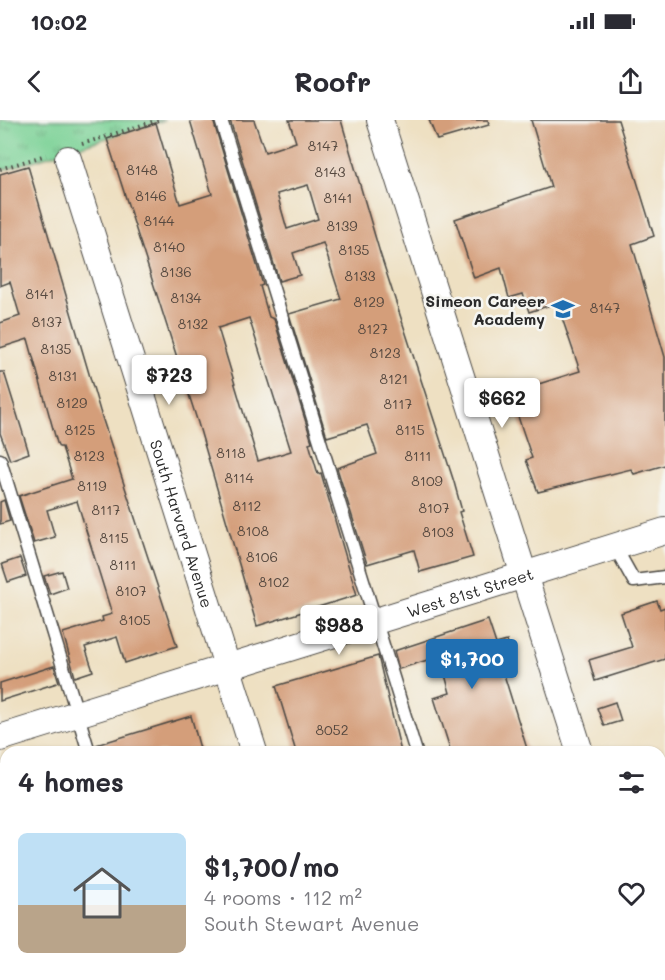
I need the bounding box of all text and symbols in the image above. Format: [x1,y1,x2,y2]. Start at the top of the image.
text: 10:02 [30,7,87,36]
text: Roofr [294,64,371,99]
icon: back [18,65,51,98]
icon: share [614,65,647,98]
house number: 8147 [308,136,339,155]
house number: 8148 [126,160,158,179]
house number: 8143 [314,162,346,181]
house number: 8146 [135,186,167,205]
house number: 8141 [323,188,353,207]
house number: 8144 [143,211,175,230]
house number: 8139 [326,216,358,235]
house number: 8140 [153,237,185,256]
house number: 8135 [338,240,370,259]
house number: 8136 [160,262,192,281]
house number: 8133 [344,266,376,285]
house number: 8141 [25,284,55,303]
house number: 8134 [170,288,202,307]
place label: Simeon Career Academy [425,290,545,329]
house number: 8129 [354,292,384,311]
school or university icon: Simeon Career Academy [550,296,576,322]
house number: 8147 [590,298,621,317]
house number: 8137 [32,312,63,331]
house number: 8132 [178,314,208,333]
house number: 8127 [358,319,388,338]
house number: 8135 [40,339,72,358]
house number: 8123 [370,343,400,362]
pin: $723 [133,355,205,406]
text: $723 [146,361,192,387]
house number: 8131 [48,366,78,385]
house number: 8121 [380,369,408,388]
pin: $662 [466,378,538,429]
text: $662 [478,384,526,410]
house number: 8129 [57,393,87,412]
house number: 8117 [384,394,413,413]
house number: 8125 [65,420,95,439]
house number: 8115 [395,420,425,439]
street label: South Harvard Avenue [146,437,219,610]
house number: 8118 [216,443,246,462]
house number: 8123 [74,446,104,465]
house number: 8111 [404,446,432,465]
house number: 8114 [224,468,254,487]
house number: 8109 [411,471,443,490]
house number: 8119 [77,476,107,495]
house number: 8112 [233,496,261,515]
house number: 8107 [418,498,450,517]
house number: 8117 [92,500,121,519]
house number: 8108 [237,521,269,540]
house number: 8103 [422,522,454,541]
house number: 8115 [99,528,129,547]
house number: 8106 [246,547,278,566]
house number: 8111 [109,555,137,574]
street label: West 81st Street [404,562,536,621]
house number: 8102 [258,572,290,591]
house number: 8107 [115,581,147,600]
pin: $988 [303,605,375,656]
house number: 8105 [119,610,151,629]
text: $988 [314,611,364,637]
pin: $1,700 [423,639,521,690]
text: $1,700 [440,645,504,671]
house number: 8052 [315,720,349,739]
text: 4 homes [18,765,124,799]
icon: filters [615,766,648,799]
text: $1,700/mo [204,850,339,884]
icon: home [66,857,138,929]
icon: heart [615,877,648,910]
text: 4 rooms · 112 m² [204,884,362,910]
text: South Stewart Avenue [204,910,419,936]

